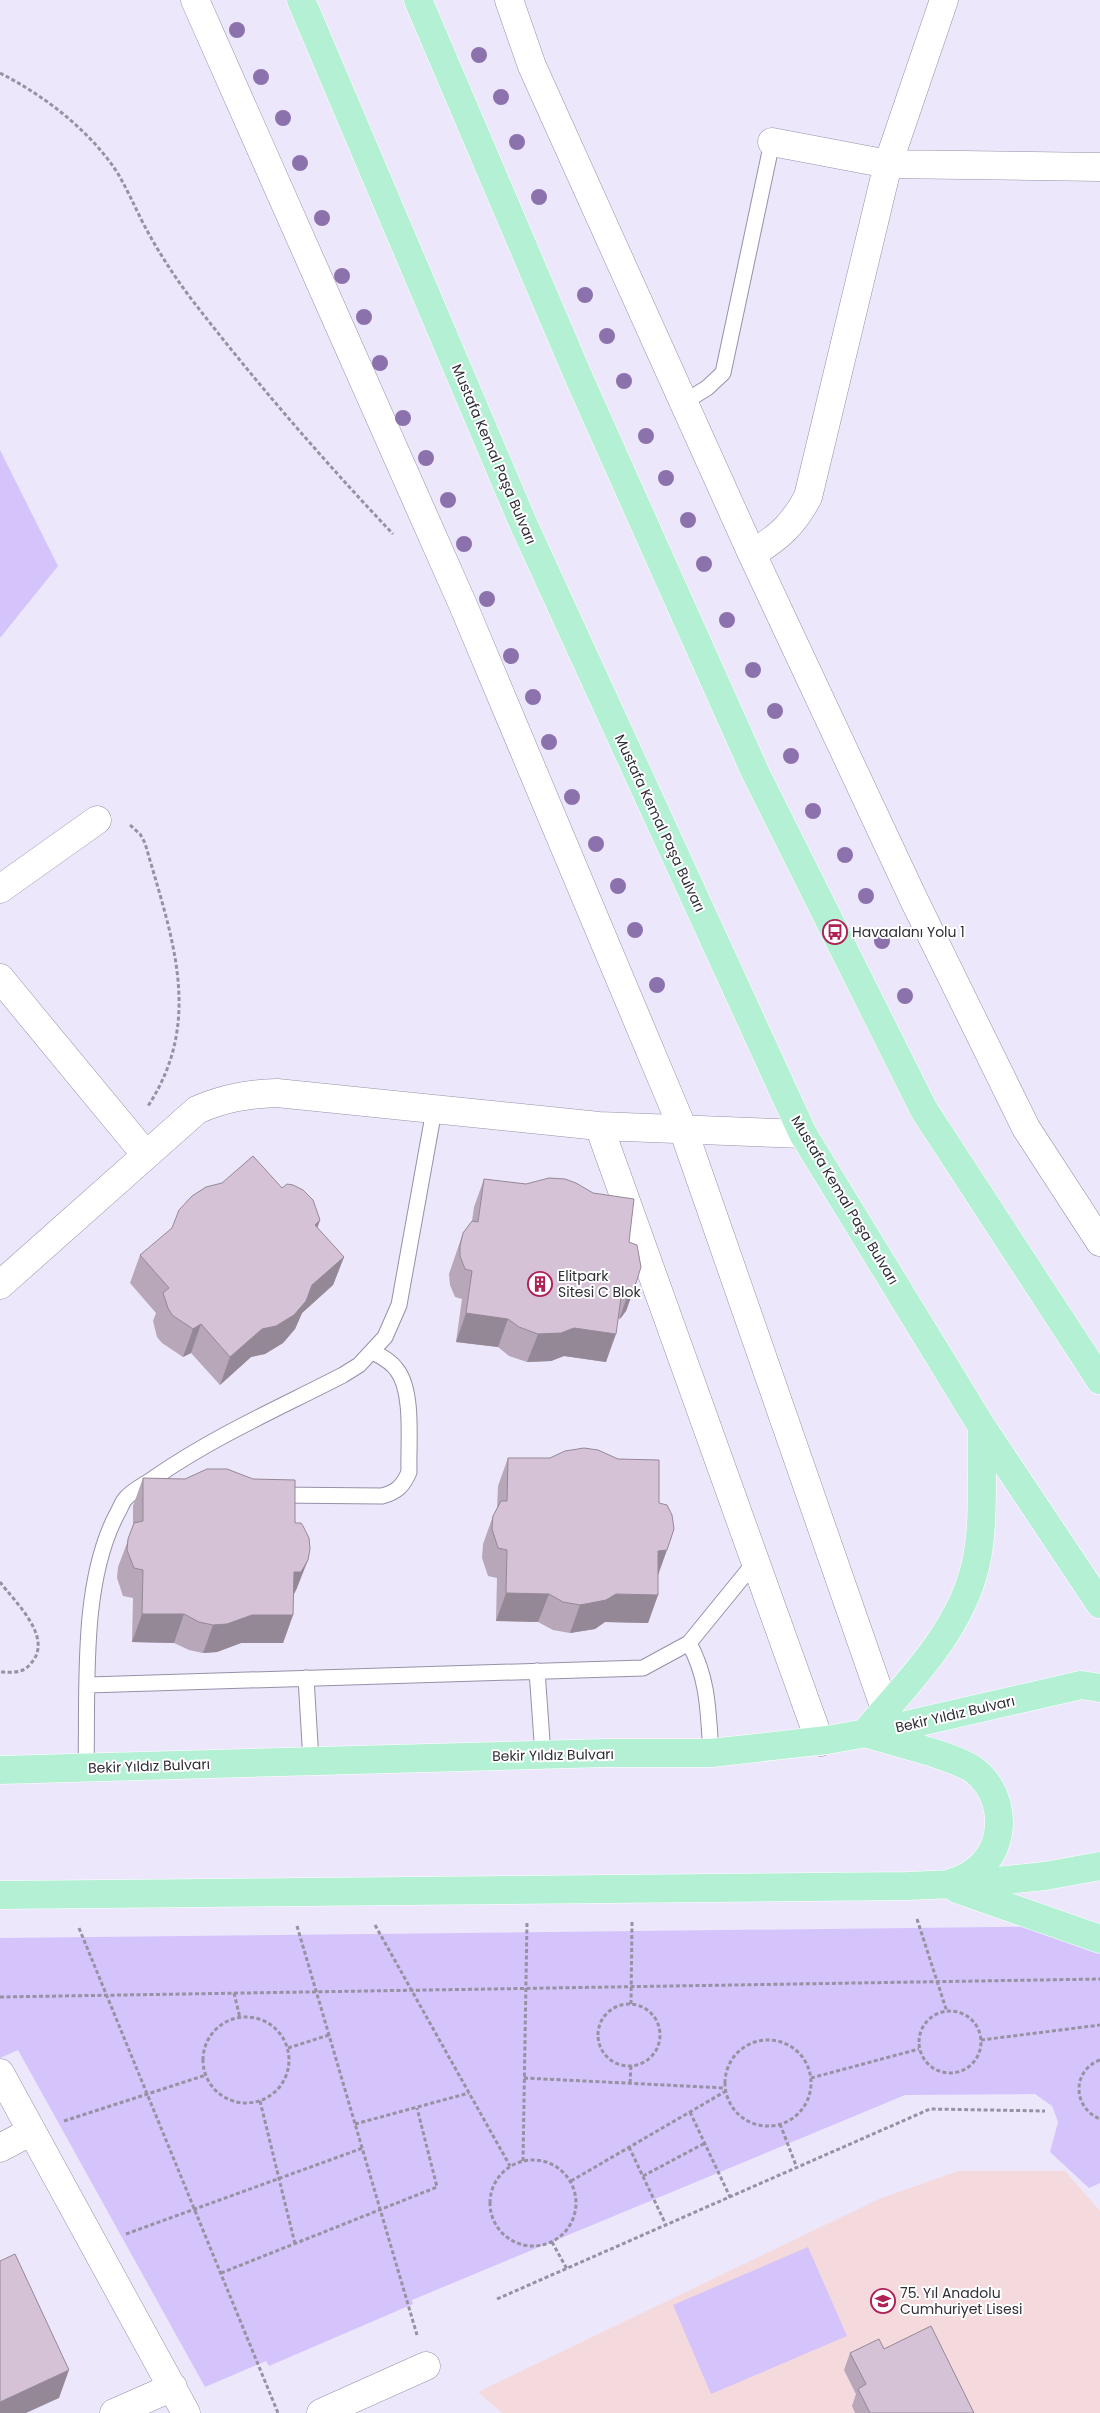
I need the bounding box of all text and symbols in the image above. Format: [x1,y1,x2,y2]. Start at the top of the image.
street label: Mustafa Kemal Paşa Bulvarı [447,361,541,547]
street label: Mustafa Kemal Paşa Bulvarı [610,731,710,915]
bus stop icon: Havaalanı Yolu 1 [822,919,848,945]
place label: Havaalanı Yolu 1 [852,922,965,942]
street label: Mustafa Kemal Paşa Bulvarı [787,1112,903,1288]
place label: Elitpark Sitesi C Blok [558,1266,641,1302]
building icon: Elitpark Sitesi C Blok [527,1271,553,1297]
street label: Bekir Yıldız Bulvarı [893,1691,1017,1737]
street label: Bekir Yıldız Bulvarı [492,1744,614,1766]
street label: Bekir Yıldız Bulvarı [88,1754,210,1778]
place label: 75. Yıl Anadolu Cumhuriyet Lisesi [900,2283,1022,2319]
school or university icon: 75. Yıl Anadolu Cumhuriyet Lisesi [870,2288,896,2314]

